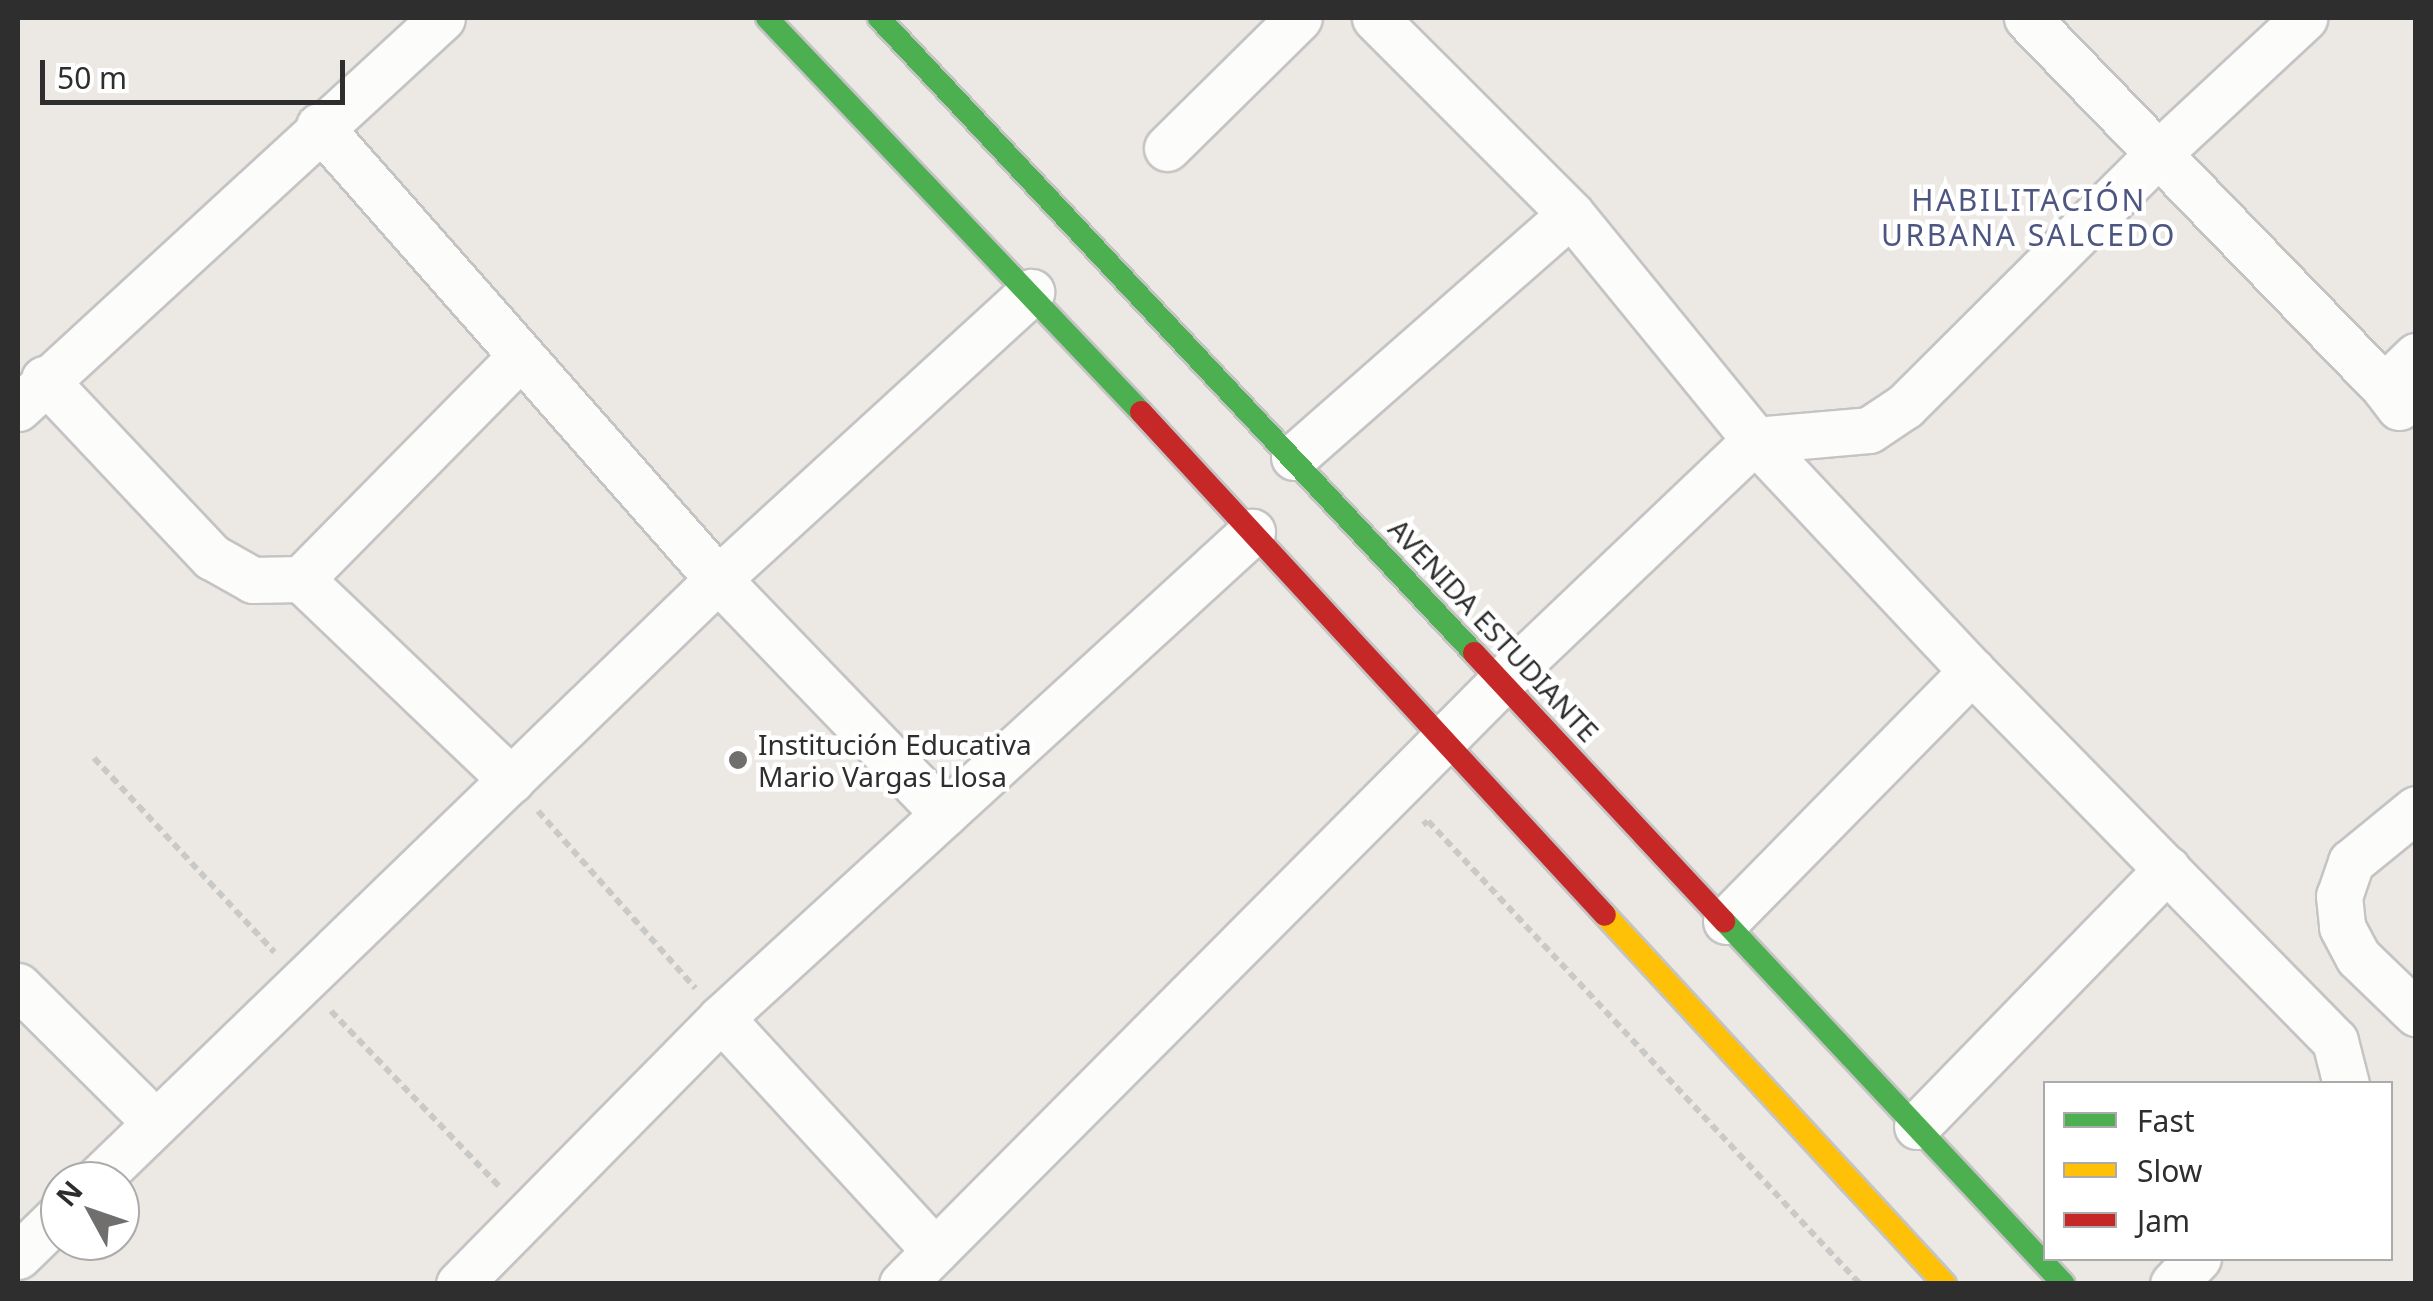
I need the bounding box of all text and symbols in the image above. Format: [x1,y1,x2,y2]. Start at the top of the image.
scale bar [45,40,350,102]
text: 50 m [57,57,127,98]
district label: HABILITACIÓN URBANA SALCEDO [1881,182,2177,252]
street label: AVENIDA ESTUDIANTE [1382,512,1606,748]
place label: Institución Educativa Mario Vargas Llosa [758,727,1032,793]
marker: Institución Educativa Mario Vargas Llosa [727,749,749,771]
legend [2043,1081,2393,1261]
text: Fast [2137,1100,2195,1141]
text: Slow [2137,1150,2202,1191]
north arrow [40,1161,140,1261]
text: N [47,1172,90,1214]
text: Jam [2137,1200,2190,1241]

